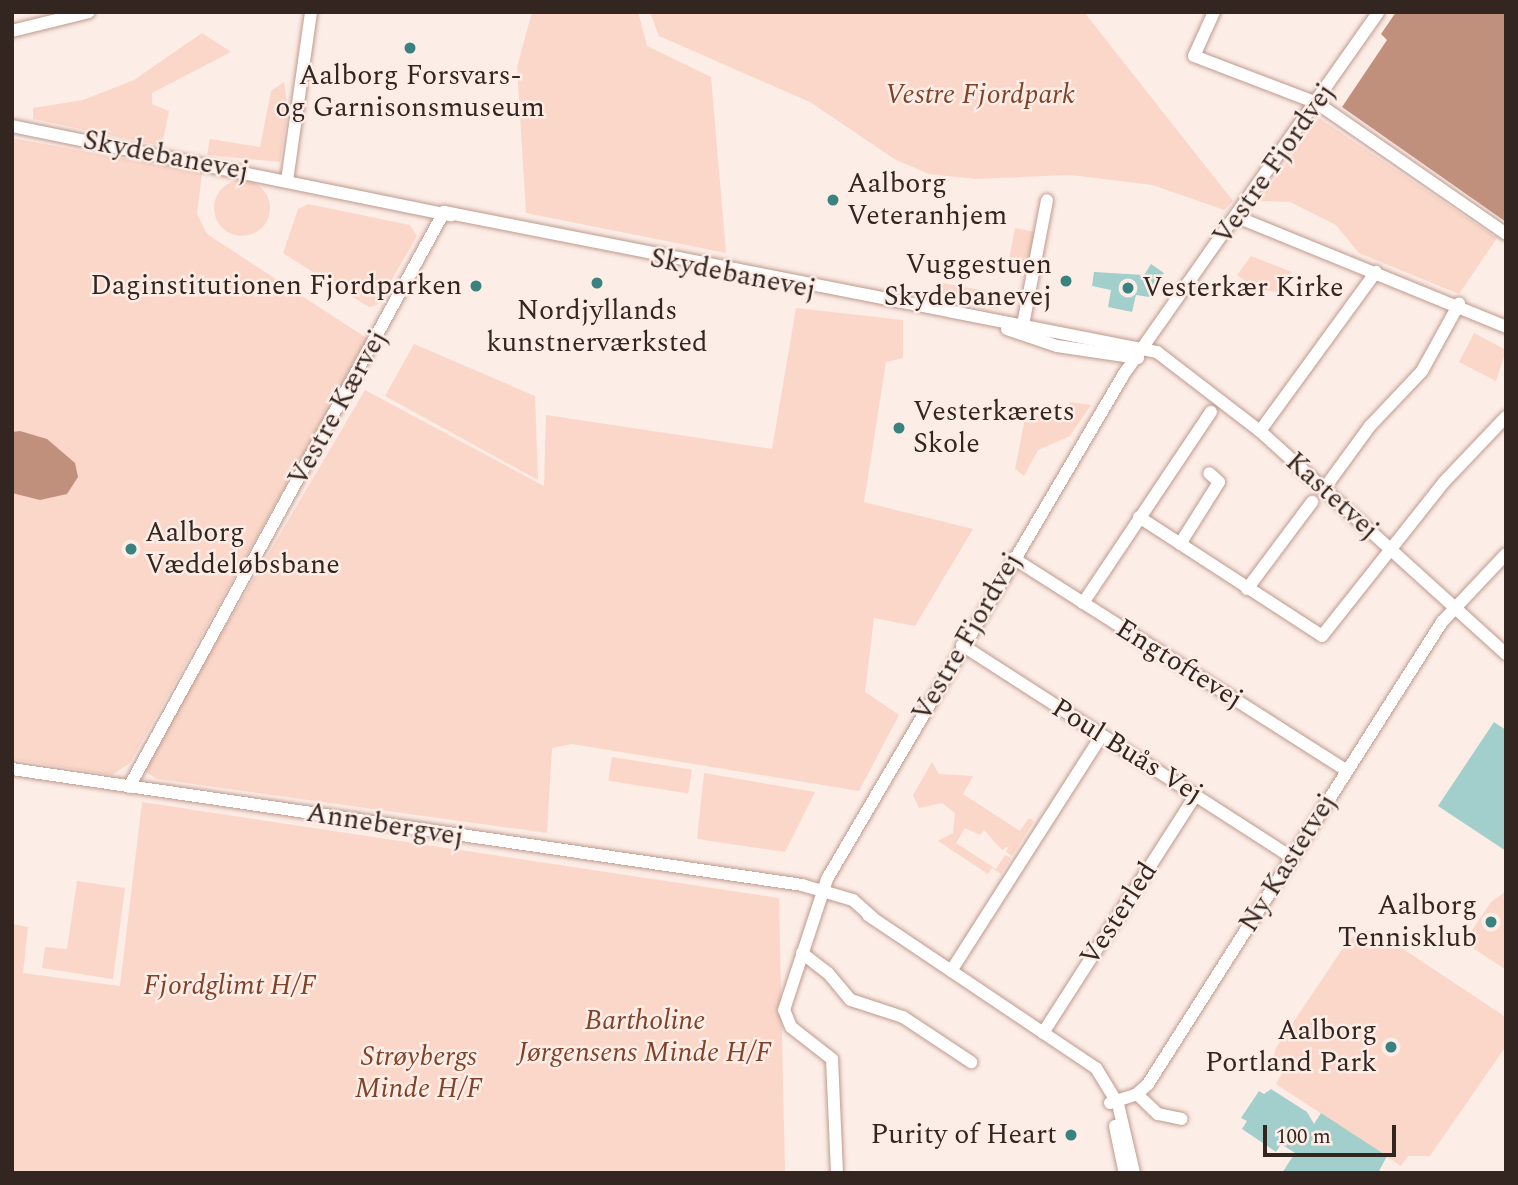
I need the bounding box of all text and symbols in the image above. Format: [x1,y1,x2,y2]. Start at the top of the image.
marker: Aalborg Forsvars- og Garnisonsmuseum [402,40,418,56]
place label: Aalborg Forsvars- og Garnisonsmuseum [275,59,545,125]
street label: Vestre Fjordvej [1206,77,1342,251]
park label: Vestre Fjordpark [885,78,1075,112]
street label: Skydebanevej [80,123,252,189]
place label: Aalborg Veteranhjem [847,167,1007,233]
marker: Aalborg Veteranhjem [825,192,841,208]
street label: Skydebanevej [647,241,819,307]
place label: Vuggestuen Skydebanevej [884,248,1052,314]
place label: Daginstitutionen Fjordparken [90,269,462,303]
place label: Vesterkær Kirke [1142,271,1344,305]
marker: Vuggestuen Skydebanevej [1058,273,1074,289]
marker: Nordjyllands kunstnerværksted [589,275,605,291]
marker: Daginstitutionen Fjordparken [468,278,484,294]
marker: Vesterkær Kirke [1120,280,1136,296]
place label: Nordjyllands kunstnerværksted [486,294,708,360]
street label: Vestre Kærvej [281,324,395,492]
place label: Vesterkærets Skole [913,395,1075,461]
marker: Vesterkærets Skole [891,420,907,436]
street label: Kastetvej [1278,445,1386,547]
place label: Aalborg Væddeløbsbane [145,516,340,582]
marker: Aalborg Væddeløbsbane [123,541,139,557]
street label: Vestre Fjordvej [905,546,1029,728]
street label: Engtoftevej [1109,612,1249,716]
street label: Poul Buås Vej [1045,691,1209,811]
street label: Ny Kastetvej [1232,788,1344,938]
street label: Annebergvej [304,796,466,854]
street label: Vesterled [1073,856,1165,972]
place label: Aalborg Tennisklub [1338,889,1477,955]
marker: Aalborg Tennisklub [1483,914,1499,930]
park label: Fjordglimt H/F [143,969,317,1003]
park label: Bartholine Jørgensens Minde H/F [518,1004,772,1070]
place label: Aalborg Portland Park [1205,1014,1377,1080]
marker: Aalborg Portland Park [1383,1039,1399,1055]
park label: Strøybergs Minde H/F [355,1040,483,1106]
scale bar [1266,1112,1399,1156]
place label: Purity of Heart [870,1118,1057,1152]
text: 100 m [1276,1121,1331,1153]
marker: Purity of Heart [1063,1127,1079,1143]

